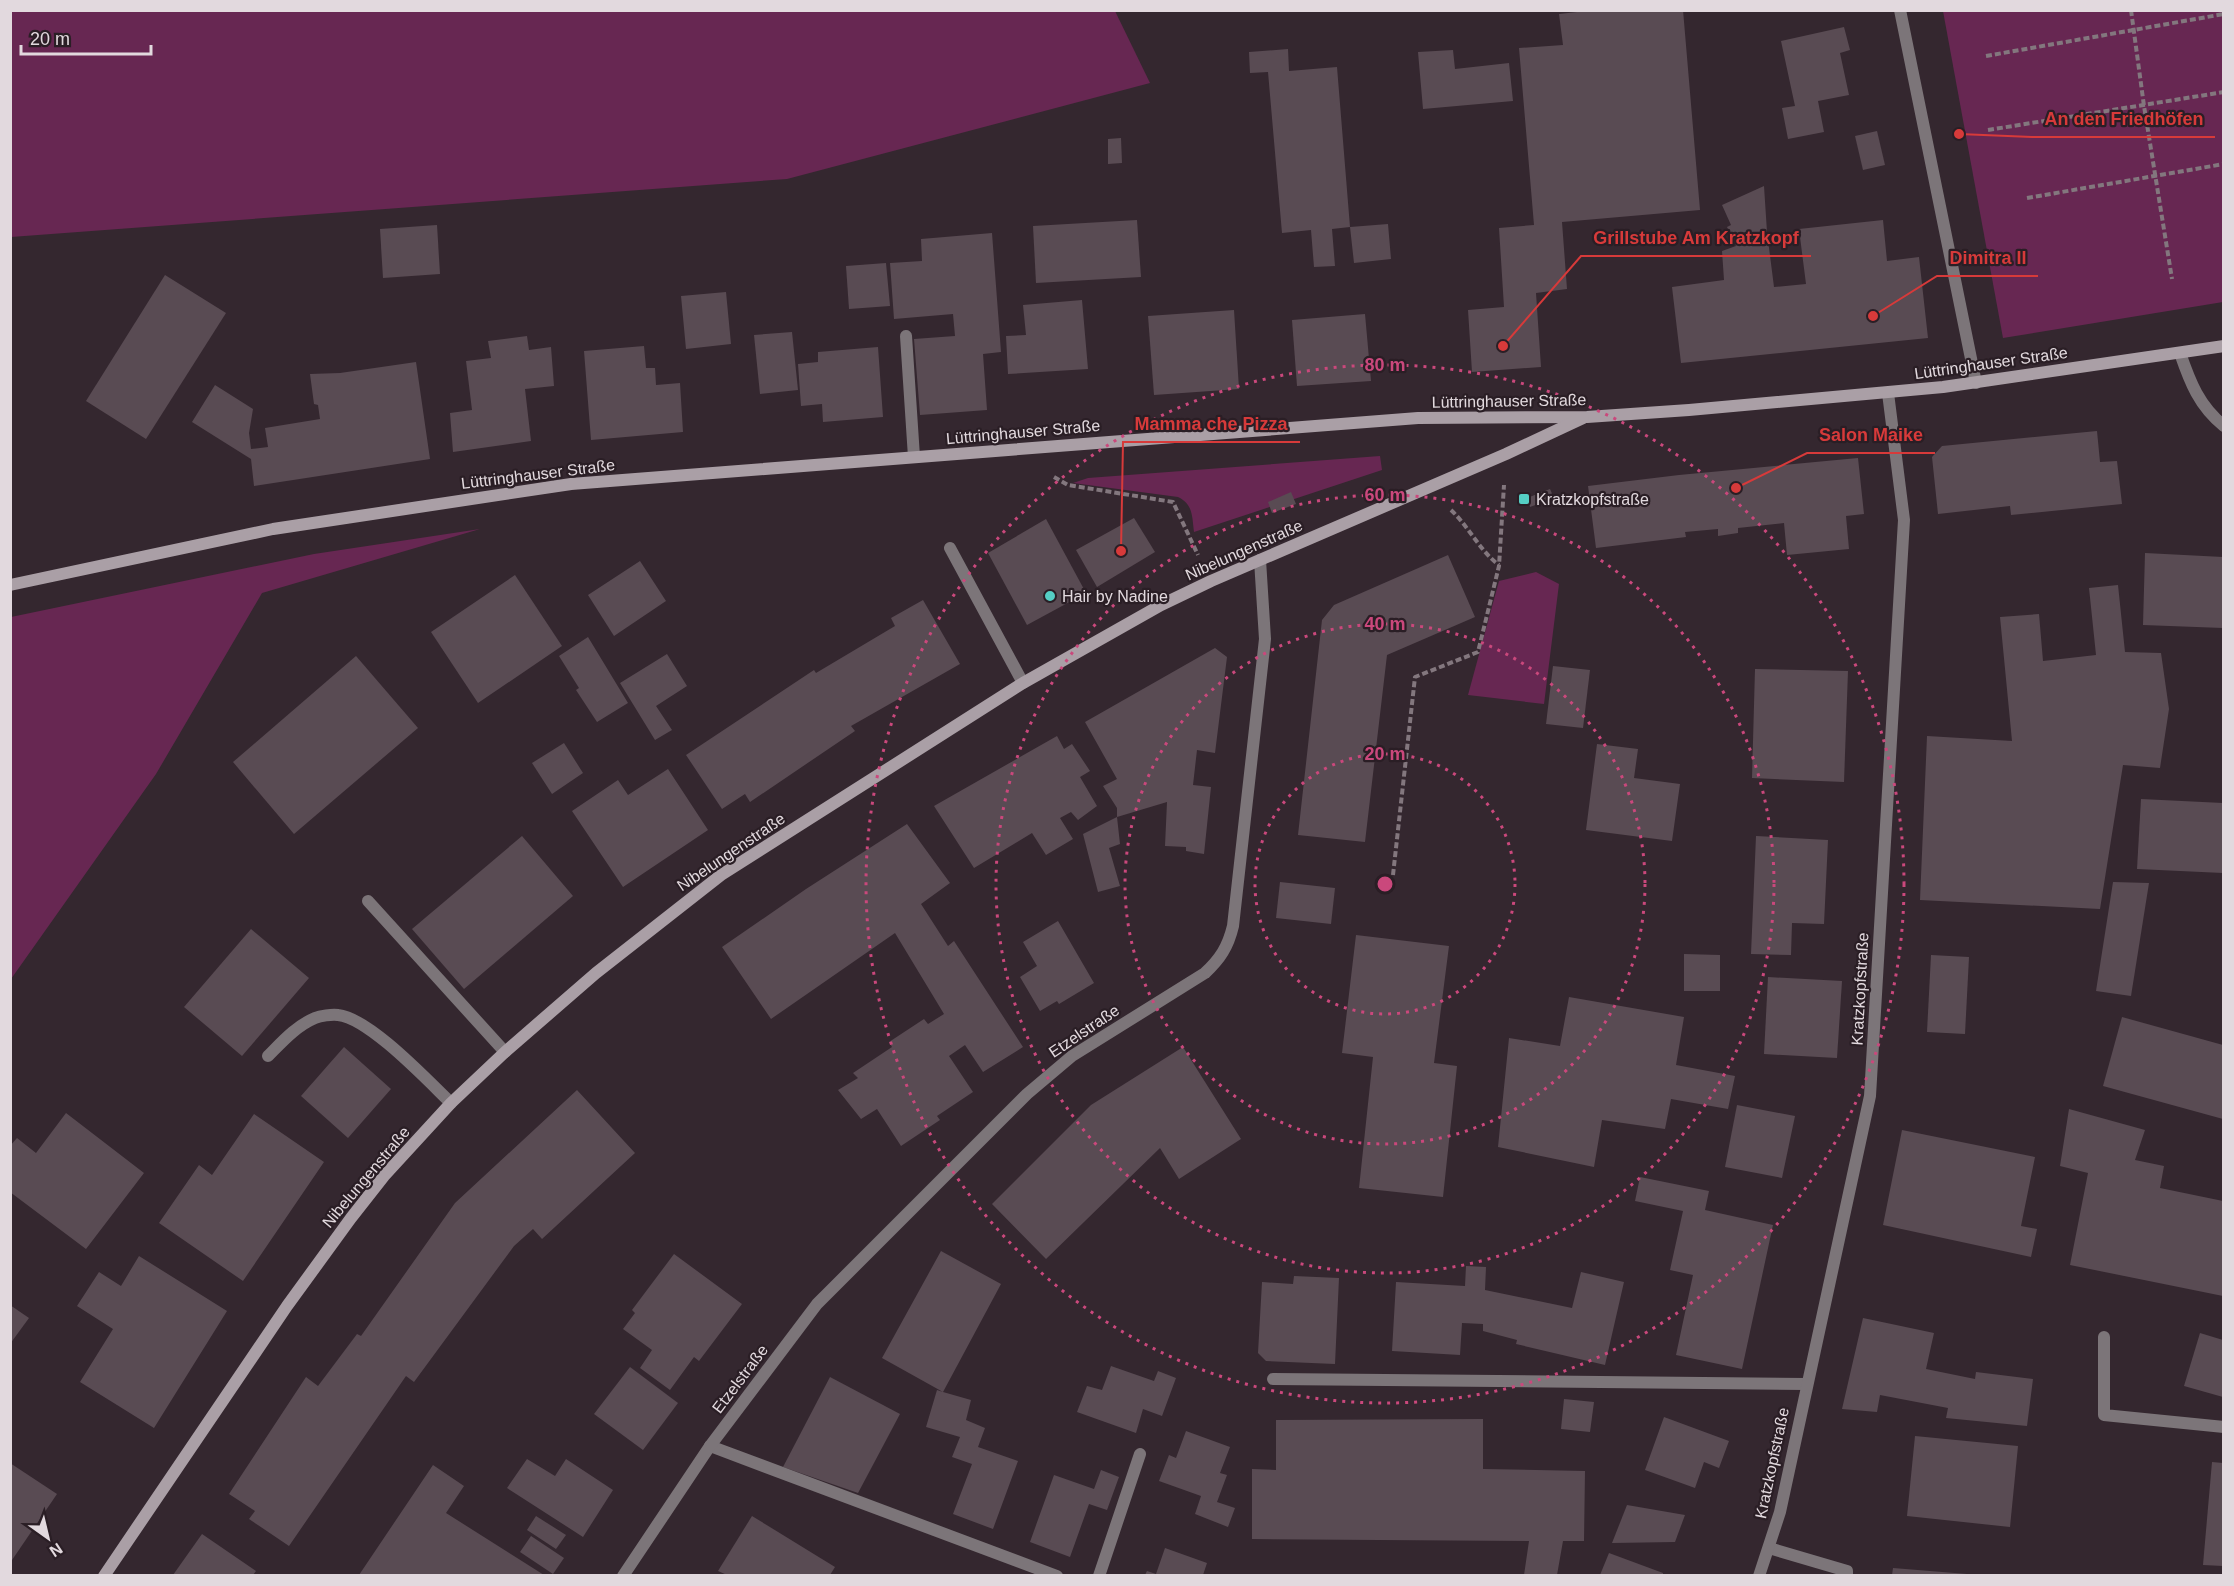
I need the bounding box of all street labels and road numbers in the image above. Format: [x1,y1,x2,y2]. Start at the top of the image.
street label: Lüttringhauser Straße [1913,344,2069,382]
street label: Lüttringhauser Straße [1431,391,1587,411]
street label: Lüttringhauser Straße [945,417,1101,447]
street label: Lüttringhauser Straße [460,456,616,492]
street label: Nibelungenstraße [1183,517,1305,583]
street label: Nibelungenstraße [674,810,788,894]
street label: Kratzkopfstraße [1849,932,1871,1046]
street label: Etzelstraße [1046,1001,1122,1061]
street label: Nibelungenstraße [319,1123,413,1231]
street label: Etzelstraße [709,1341,771,1416]
street label: Kratzkopfstraße [1752,1406,1792,1520]

